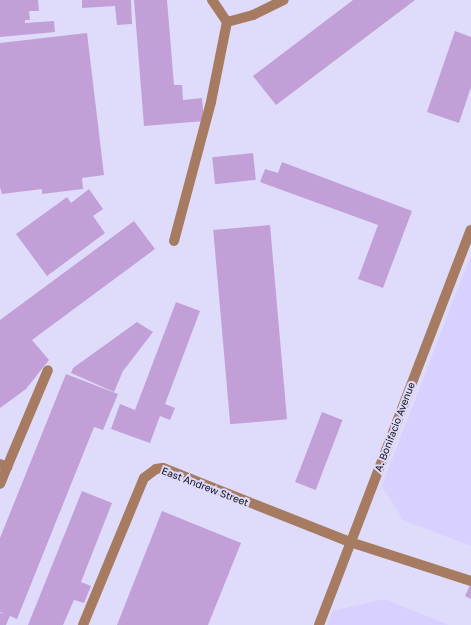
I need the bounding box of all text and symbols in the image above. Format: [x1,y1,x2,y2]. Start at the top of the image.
street label: A. Bonifacio Avenue [372,381,418,473]
street label: East Andrew Street [160,465,250,509]

